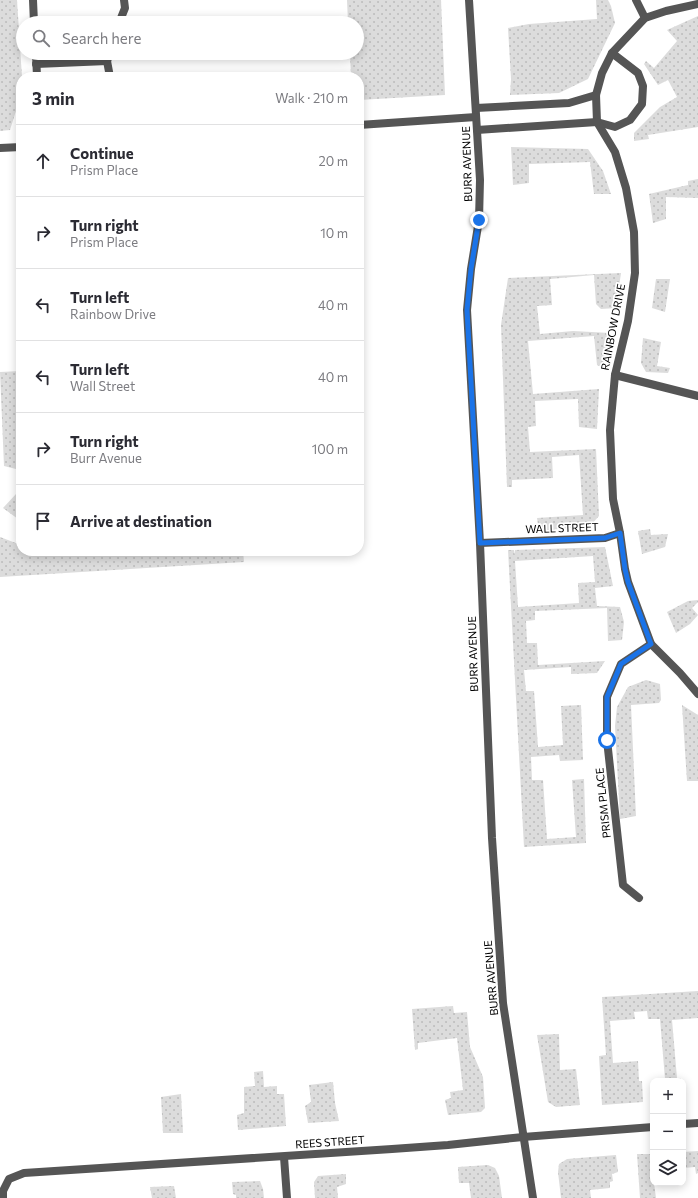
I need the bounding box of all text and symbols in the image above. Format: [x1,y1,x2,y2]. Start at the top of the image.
search box [16,16,364,60]
icon: search [30,27,52,49]
text: Search here [62,29,141,47]
text: 3 min [32,88,75,109]
text: Walk · 210 m [275,90,348,106]
street label: BURR AVENUE [459,126,474,202]
text: Continue [70,144,134,162]
icon: ahead [32,150,54,172]
text: 20 m [319,153,348,169]
text: Prism Place [70,162,138,178]
route end [470,211,488,229]
text: Turn right [70,216,139,234]
icon: right [32,222,54,244]
text: 10 m [320,225,348,241]
text: Prism Place [70,234,138,250]
street label: RAINBOW DRIVE [598,282,627,371]
text: Turn left [70,288,129,306]
icon: left [32,294,54,316]
text: 40 m [318,297,348,313]
text: Rainbow Drive [70,306,156,322]
text: Turn left [70,360,129,378]
icon: left [32,366,54,388]
text: 40 m [318,369,348,385]
text: Wall Street [70,378,135,394]
text: Turn right [70,432,139,450]
icon: right [32,438,54,460]
text: 100 m [312,441,348,457]
text: Burr Avenue [70,450,142,466]
icon: arrive [32,510,54,532]
text: Arrive at destination [70,512,212,530]
street label: WALL STREET [525,520,599,535]
street label: BURR AVENUE [465,616,480,692]
route start [598,731,616,749]
street label: PRISM PLACE [592,767,613,839]
street label: BURR AVENUE [481,940,500,1016]
map controls [650,1078,686,1186]
button: + [650,1078,686,1114]
button: − [650,1114,686,1150]
street label: REES STREET [295,1133,365,1150]
button: layers [650,1150,686,1186]

